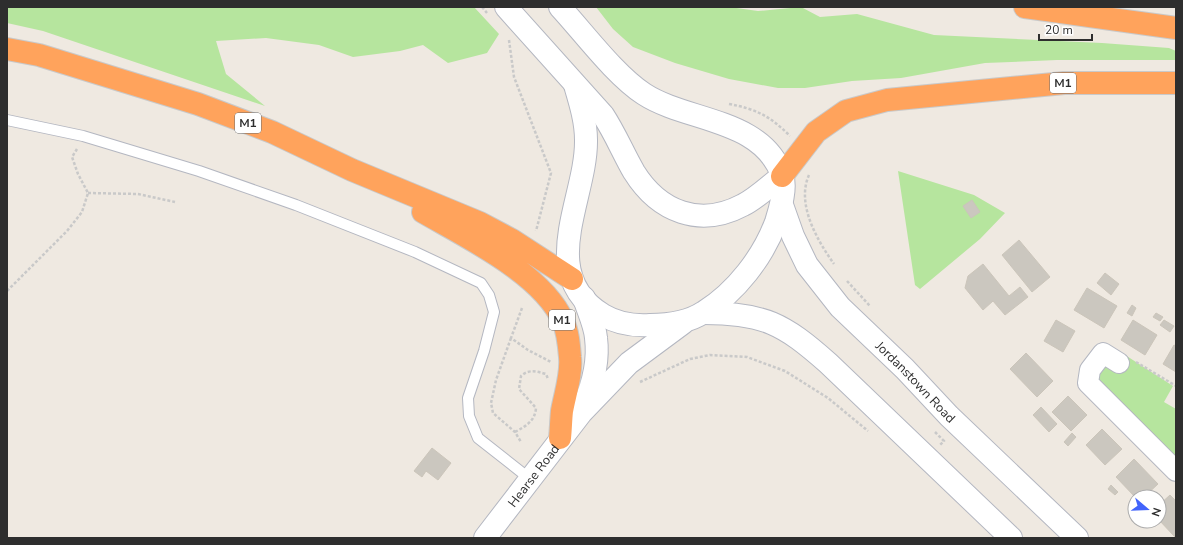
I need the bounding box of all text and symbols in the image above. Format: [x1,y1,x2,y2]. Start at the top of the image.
scale bar [1039,16,1092,42]
text: 20 m [1045,22,1073,38]
road number: M1 [1050,73,1076,93]
road number: M1 [235,113,261,133]
road number: M1 [549,310,575,330]
street label: Jordanstown Road [870,337,959,427]
street label: Hearse Road [504,441,564,511]
north arrow [1127,489,1167,529]
text: N [1148,506,1164,518]

